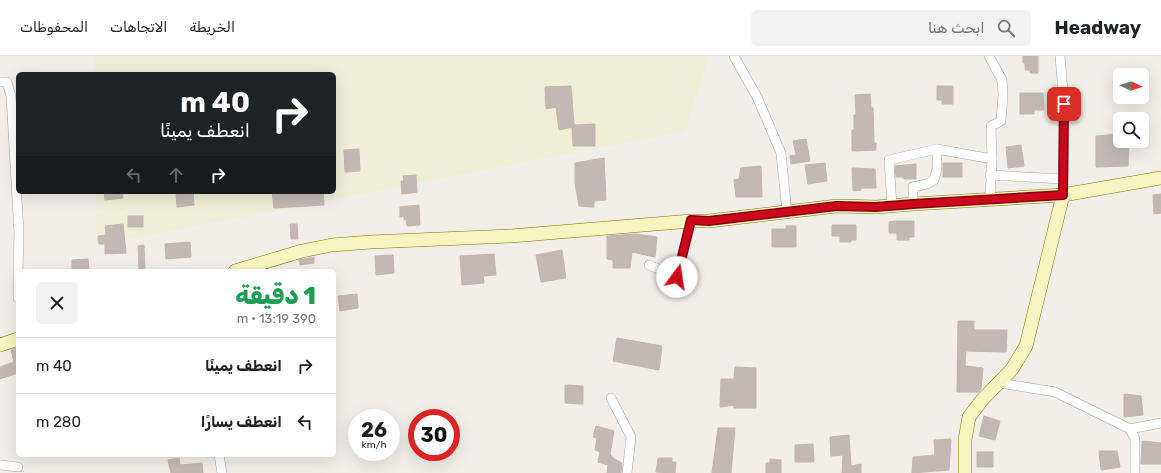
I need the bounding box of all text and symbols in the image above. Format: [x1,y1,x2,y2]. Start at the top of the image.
search box [751,10,1031,46]
text: Headway [1055,16,1141,39]
icon: search [995,17,1017,39]
text: المحفوظات [20,19,88,36]
text: الاتجاهات [110,19,167,36]
text: الخريطة [189,19,235,36]
text: ابحث هنا [928,19,985,37]
north arrow [1113,68,1149,104]
map controls [1113,68,1149,148]
text: 40 m [180,86,250,119]
pin [1047,87,1081,121]
icon: right [264,88,316,140]
icon: arrive [1053,93,1075,115]
button: search [1113,112,1149,148]
text: انعطف يمينًا [160,120,250,142]
icon: left [123,164,145,186]
icon: ahead [165,164,187,186]
icon: right [207,164,229,186]
position arrow [656,256,698,298]
button: close [36,282,78,324]
text: 1 دقيقة [235,282,316,310]
text: 390 m · 13:19 [237,311,316,326]
icon: right [294,355,316,377]
text: 40 m [36,357,72,375]
text: انعطف يمينًا [205,357,282,375]
speed limit sign: 30 [408,409,460,461]
icon: left [294,411,316,433]
text: 280 m [36,413,81,431]
text: انعطف يسارًا [201,413,282,431]
text: 26 [361,418,387,442]
text: km/h [362,439,386,451]

